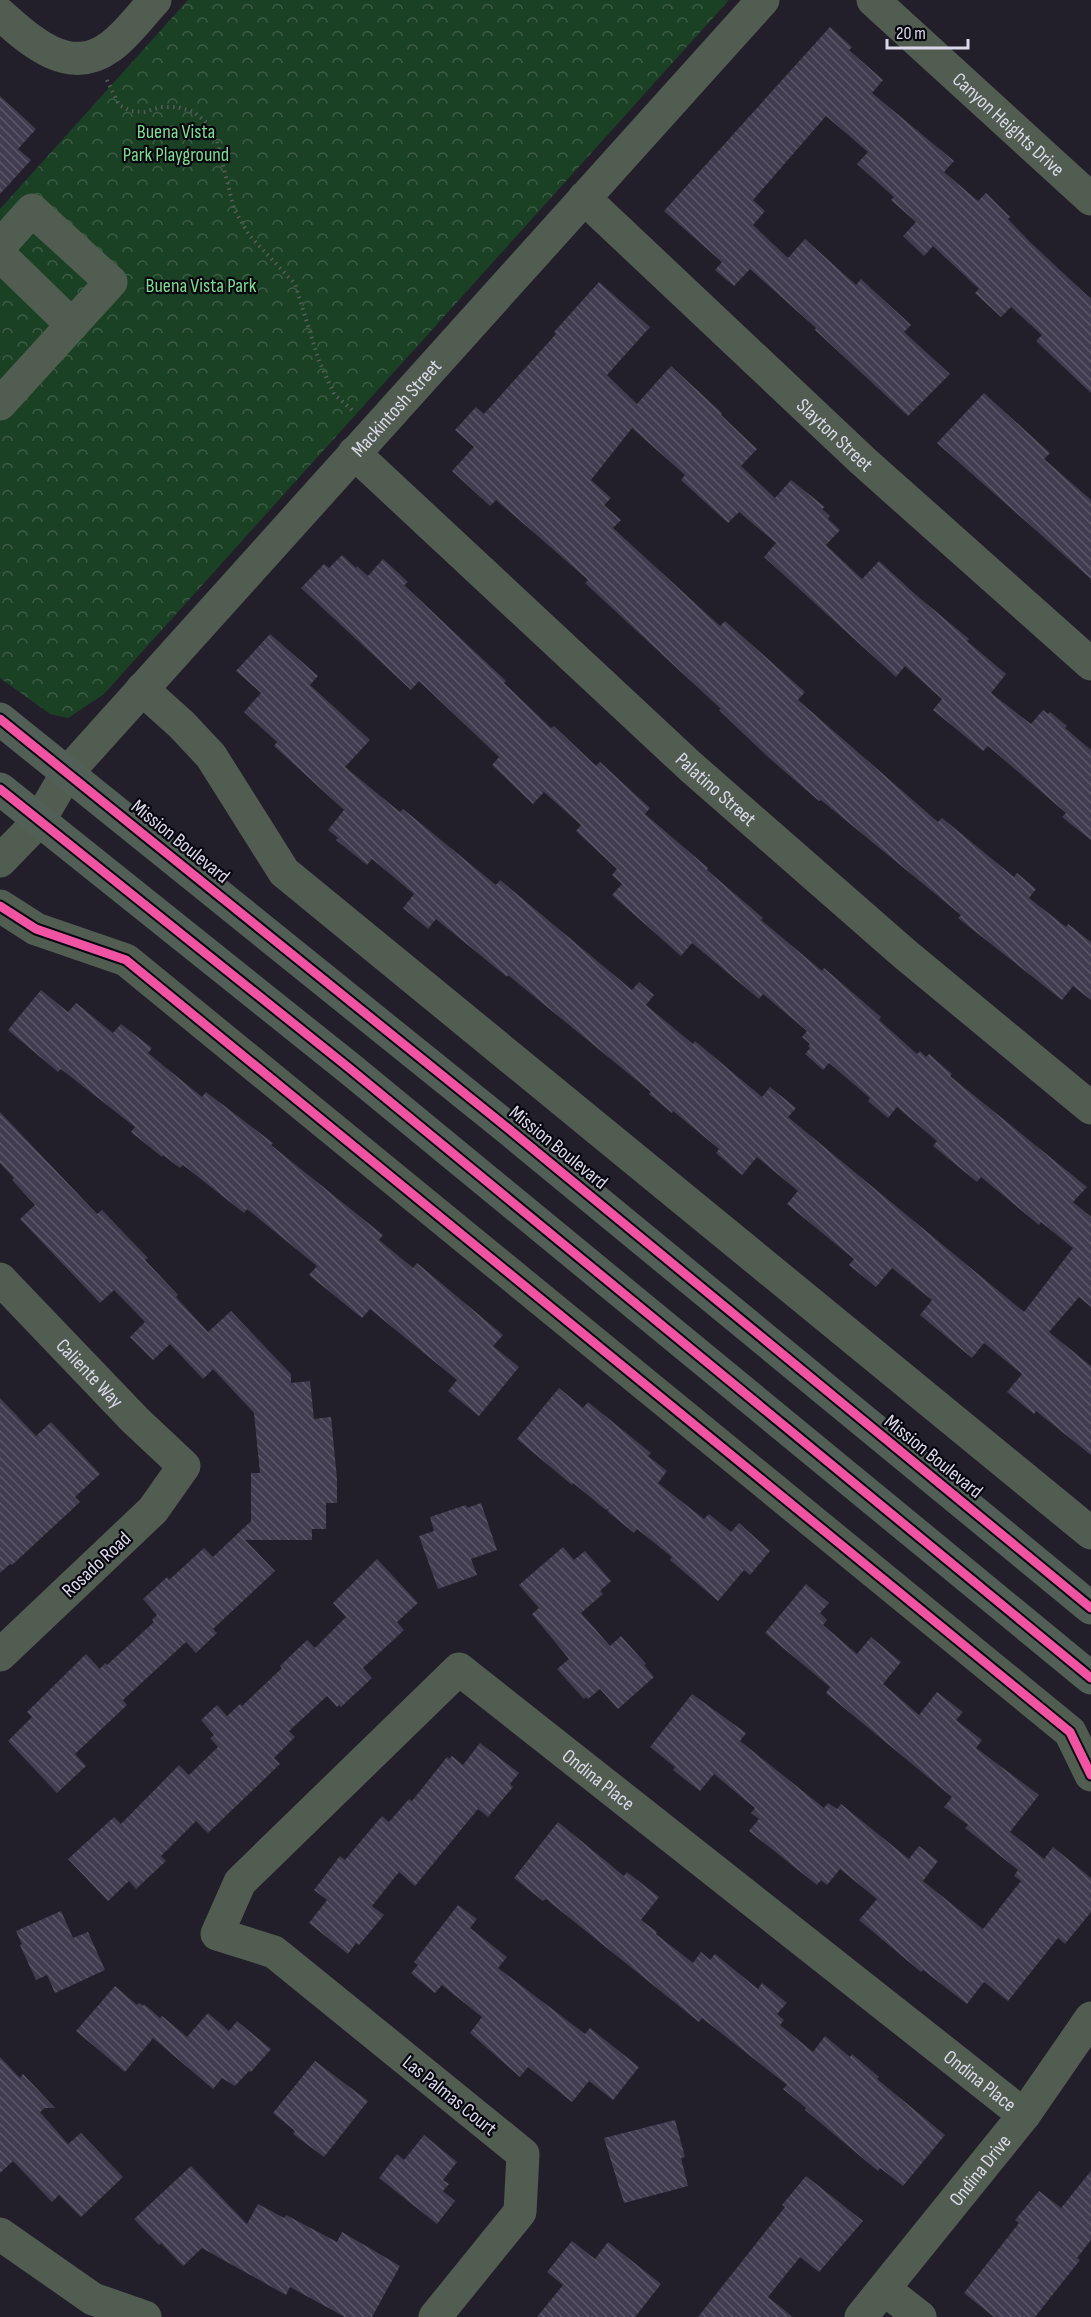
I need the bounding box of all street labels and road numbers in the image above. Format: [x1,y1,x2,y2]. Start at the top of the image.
street label: Canyon Heights Drive [947,68,1069,182]
street label: Mackintosh Street [347,355,447,462]
street label: Slayton Street [791,394,877,477]
street label: Palatino Street [670,748,761,832]
street label: Mission Boulevard [126,795,234,889]
street label: Mission Boulevard [504,1101,612,1195]
street label: Caliente Way [51,1334,128,1413]
street label: Mission Boulevard [879,1410,987,1504]
street label: Rosado Road [57,1527,136,1603]
street label: Ondina Place [557,1744,639,1816]
street label: Ondina Place [938,2045,1021,2117]
street label: Las Palmas Court [397,2051,501,2141]
street label: Ondina Drive [944,2130,1016,2211]

